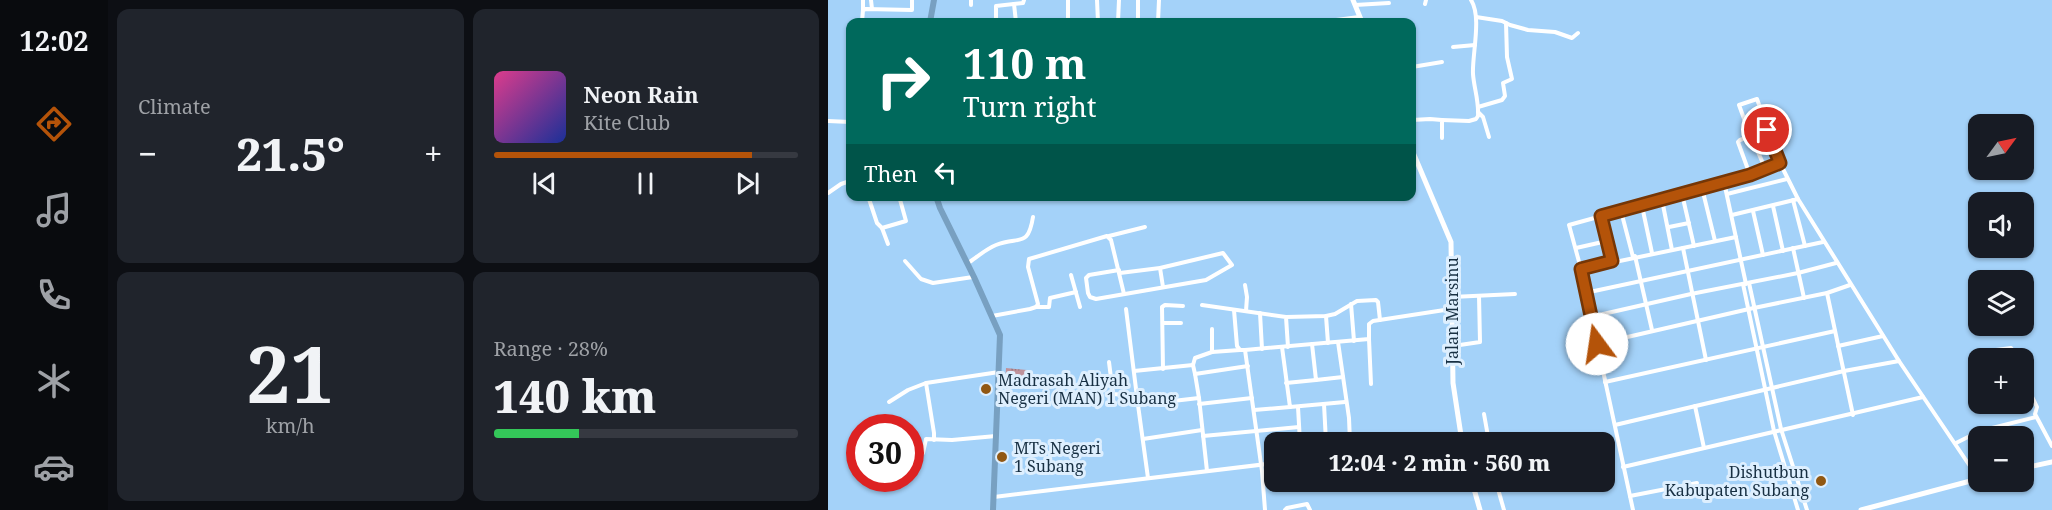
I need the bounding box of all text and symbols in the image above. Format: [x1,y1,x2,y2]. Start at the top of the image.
text: 12:02 [19,22,89,59]
text: 110 m [963,34,1087,91]
icon: right [864,42,942,120]
text: Neon Rain [584,79,699,109]
text: Turn right [963,88,1096,125]
text: Climate [138,93,211,120]
icon: directions [33,103,75,145]
pin [1741,104,1792,155]
text: Kite Club [584,109,670,136]
icon: arrive [1750,113,1783,146]
north arrow [1968,114,2034,180]
map controls [1968,114,2034,492]
text: 21.5° [236,123,345,184]
text: − [138,131,157,176]
text: + [424,131,443,176]
icon: left [929,156,962,189]
text: Then [864,158,917,188]
icon: previous [528,167,561,200]
icon: pause [629,167,662,200]
icon: next [731,167,764,200]
icon: music [33,189,75,231]
button: sound [1968,192,2034,258]
street label: Jalan Marsinu [1441,257,1463,366]
button: layers [1968,270,2034,336]
icon: phone [33,274,75,316]
position arrow [1565,312,1629,376]
text: 21 [246,320,334,426]
text: Range · 28% [494,335,608,362]
button: + [1968,348,2034,414]
icon: climate [33,360,75,402]
text: 140 km [494,365,656,426]
place label: Madrasah Aliyah Negeri (MAN) 1 Subang [998,369,1177,409]
marker: Madrasah Aliyah Negeri (MAN) 1 Subang [979,382,993,396]
text: km/h [266,412,315,439]
speed limit sign: 30 [846,414,924,492]
button: − [1968,426,2034,492]
place label: MTs Negeri 1 Subang [1014,437,1101,477]
icon: car [33,446,75,488]
text: 12:04 · 2 min · 560 m [1329,447,1550,477]
marker: MTs Negeri 1 Subang [995,450,1009,464]
place label: Dishutbun Kabupaten Subang [1665,461,1809,501]
marker: Dishutbun Kabupaten Subang [1814,474,1828,488]

